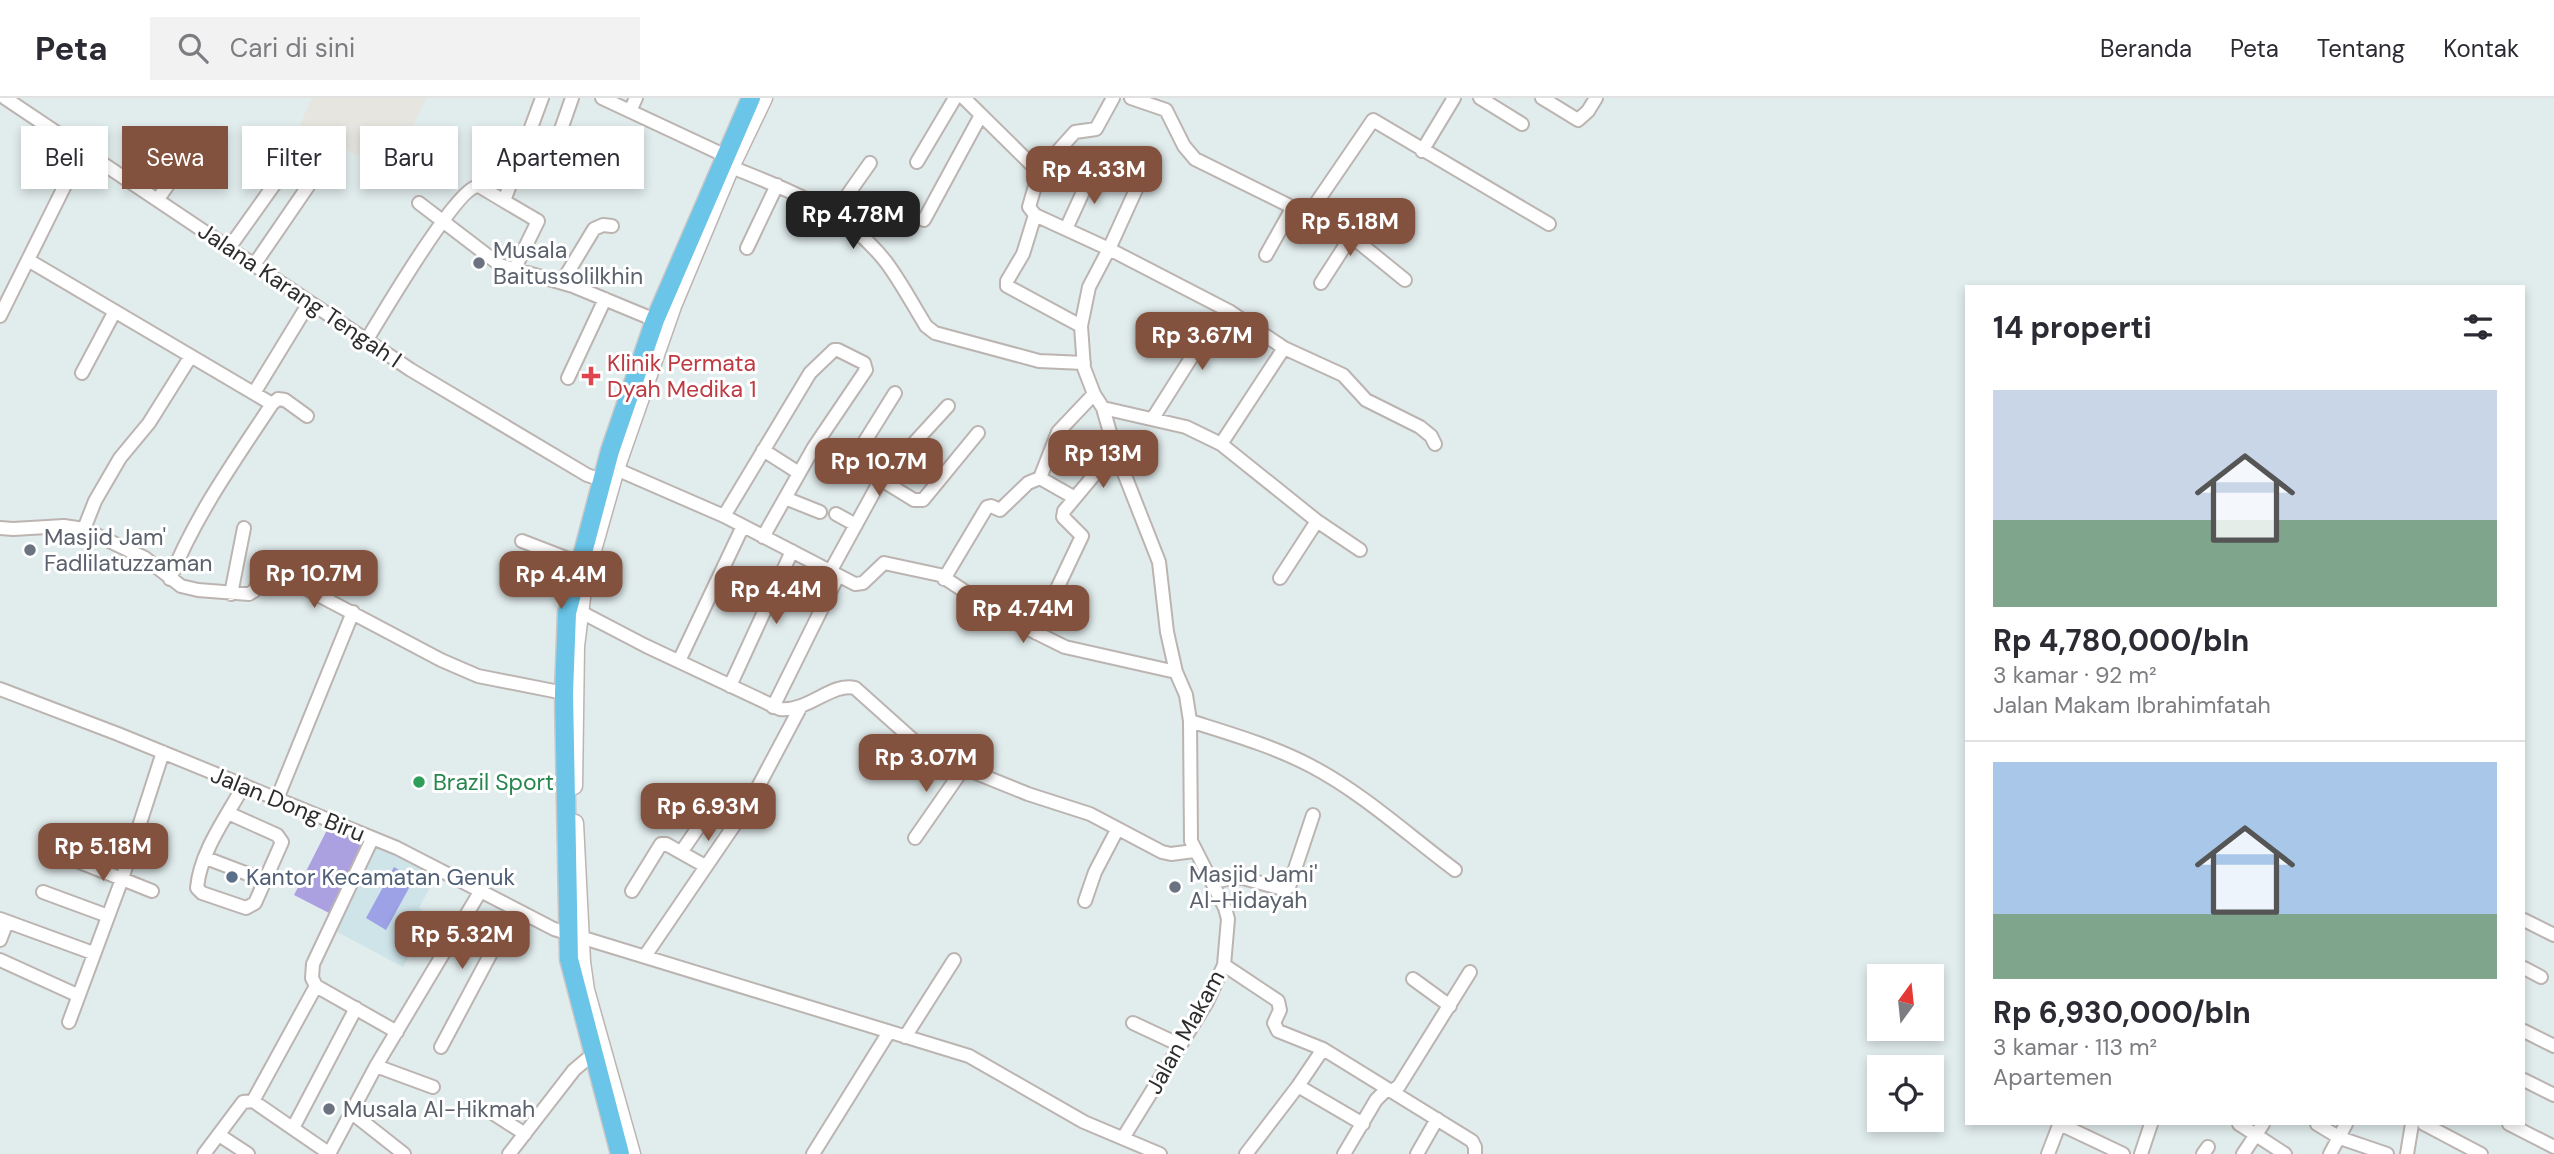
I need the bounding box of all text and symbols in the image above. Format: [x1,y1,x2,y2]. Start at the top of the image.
search box [150,17,640,80]
text: Peta [35,27,108,70]
icon: search [174,29,212,67]
text: Cari di sini [230,31,355,65]
text: Beranda [2100,33,2192,64]
text: Peta [2230,33,2279,64]
text: Tentang [2317,33,2405,64]
text: Kontak [2443,33,2519,64]
chip: Beli [21,126,108,189]
chip: Sewa [122,126,228,189]
chip: Filter [242,126,346,189]
chip: Baru [360,126,458,189]
chip: Apartemen [472,126,644,189]
pin: Rp 4.33M [1022,146,1166,206]
text: Rp 4.33M [1042,154,1146,184]
pin: Rp 4.78M [781,192,925,251]
pin: Rp 5.18M [1278,198,1422,258]
text: Rp 4.78M [802,199,904,229]
text: Rp 5.18M [1301,206,1399,236]
street label: Jalana Karang Tengah I [192,216,408,374]
place label: Musala Baitussolilkhin [493,235,643,291]
marker: Musala Baitussolilkhin [471,255,487,271]
text: 14 properti [1993,308,2152,347]
icon: filters [2459,308,2497,346]
pin: Rp 3.67M [1130,313,1274,372]
text: Rp 3.67M [1151,320,1253,350]
place label: Klinik Permata Dyah Medika 1 [607,348,756,404]
marker: Klinik Permata Dyah Medika 1 [581,366,601,386]
pin: Rp 13M [1046,430,1160,490]
icon: home [2182,435,2308,561]
pin: Rp 10.7M [807,438,951,498]
text: Rp 13M [1064,438,1142,468]
text: Rp 10.7M [831,446,927,476]
place label: Masjid Jam' Fadlilatuzzaman [44,522,212,578]
marker: Masjid Jam' Fadlilatuzzaman [22,542,38,558]
pin: Rp 10.7M [242,550,386,610]
pin: Rp 4.4M [496,552,626,611]
text: Rp 10.7M [266,558,362,588]
text: Rp 4.4M [515,559,607,589]
pin: Rp 4.4M [711,566,841,626]
text: Rp 4.4M [730,574,822,604]
pin: Rp 4.74M [951,586,1095,645]
text: Rp 4.74M [972,593,1074,623]
text: Rp 4,780,000/bln [1993,621,2249,660]
text: 3 kamar · 92 m² [1993,660,2157,690]
text: Jalan Makam Ibrahimfatah [1993,690,2271,720]
pin: Rp 3.07M [854,734,998,794]
text: Rp 3.07M [875,742,977,772]
street label: Jalan Dong Biru [206,759,370,849]
place label: Brazil Sport [433,767,554,797]
marker: Brazil Sport [411,774,427,790]
pin: Rp 6.93M [636,784,780,843]
text: Rp 6.93M [657,791,759,821]
icon: home [2182,807,2308,933]
pin: Rp 5.18M [31,824,175,883]
text: Rp 5.18M [54,831,152,861]
place label: Masjid Jami' Al-Hidayah [1189,859,1318,915]
place label: Kantor Kecamatan Genuk [246,862,515,892]
marker: Kantor Kecamatan Genuk [224,869,240,885]
marker: Masjid Jami' Al-Hidayah [1167,879,1183,895]
pin: Rp 5.32M [390,912,534,971]
text: Rp 5.32M [411,919,513,949]
north arrow [1867,964,1944,1041]
map controls [1867,964,1944,1132]
street label: Jalan Makam [1139,965,1231,1099]
text: Rp 6,930,000/bln [1993,993,2251,1032]
text: 3 kamar · 113 m² [1993,1032,2157,1062]
button: locate [1867,1055,1944,1132]
text: Apartemen [1993,1062,2112,1092]
place label: Musala Al-Hikmah [343,1094,535,1124]
marker: Musala Al-Hikmah [321,1101,337,1117]

